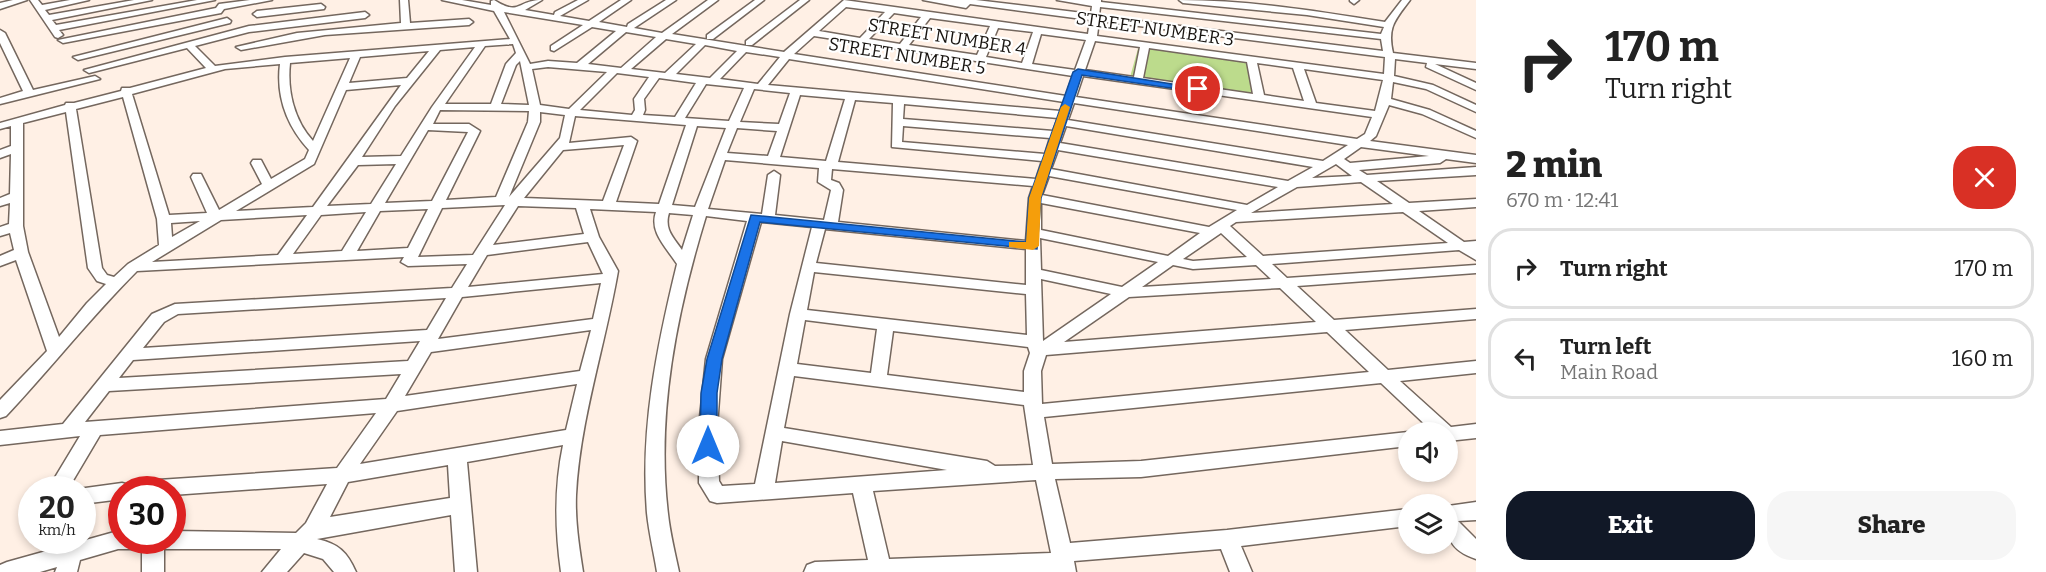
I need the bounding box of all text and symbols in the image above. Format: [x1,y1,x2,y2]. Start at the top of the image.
street label: STREET NUMBER 3 [1075,7,1235,51]
street label: STREET NUMBER 4 [866,14,1028,60]
text: 170 m [1605,22,1719,72]
icon: right [1506,24,1584,102]
street label: STREET NUMBER 5 [827,33,987,79]
pin [1172,63,1223,114]
icon: arrive [1181,72,1214,105]
text: Turn right [1605,73,1732,105]
text: 2 min [1506,143,1602,187]
button: close [1953,146,2016,209]
text: 670 m · 12:41 [1506,188,1618,212]
icon: right [1509,252,1542,285]
text: Turn right [1560,255,1668,282]
text: 170 m [1954,255,2013,282]
text: Turn left [1560,333,1652,360]
icon: left [1509,342,1542,375]
text: 160 m [1952,345,2013,372]
text: Main Road [1560,360,1658,384]
position arrow [676,414,740,478]
map controls [1398,422,1458,554]
button: sound [1398,422,1458,482]
speed limit sign: 30 [108,476,186,554]
text: 20 [39,490,75,526]
button: Exit [1506,491,1755,560]
button: Share [1767,491,2016,560]
button: layers [1398,494,1458,554]
text: km/h [38,521,76,539]

